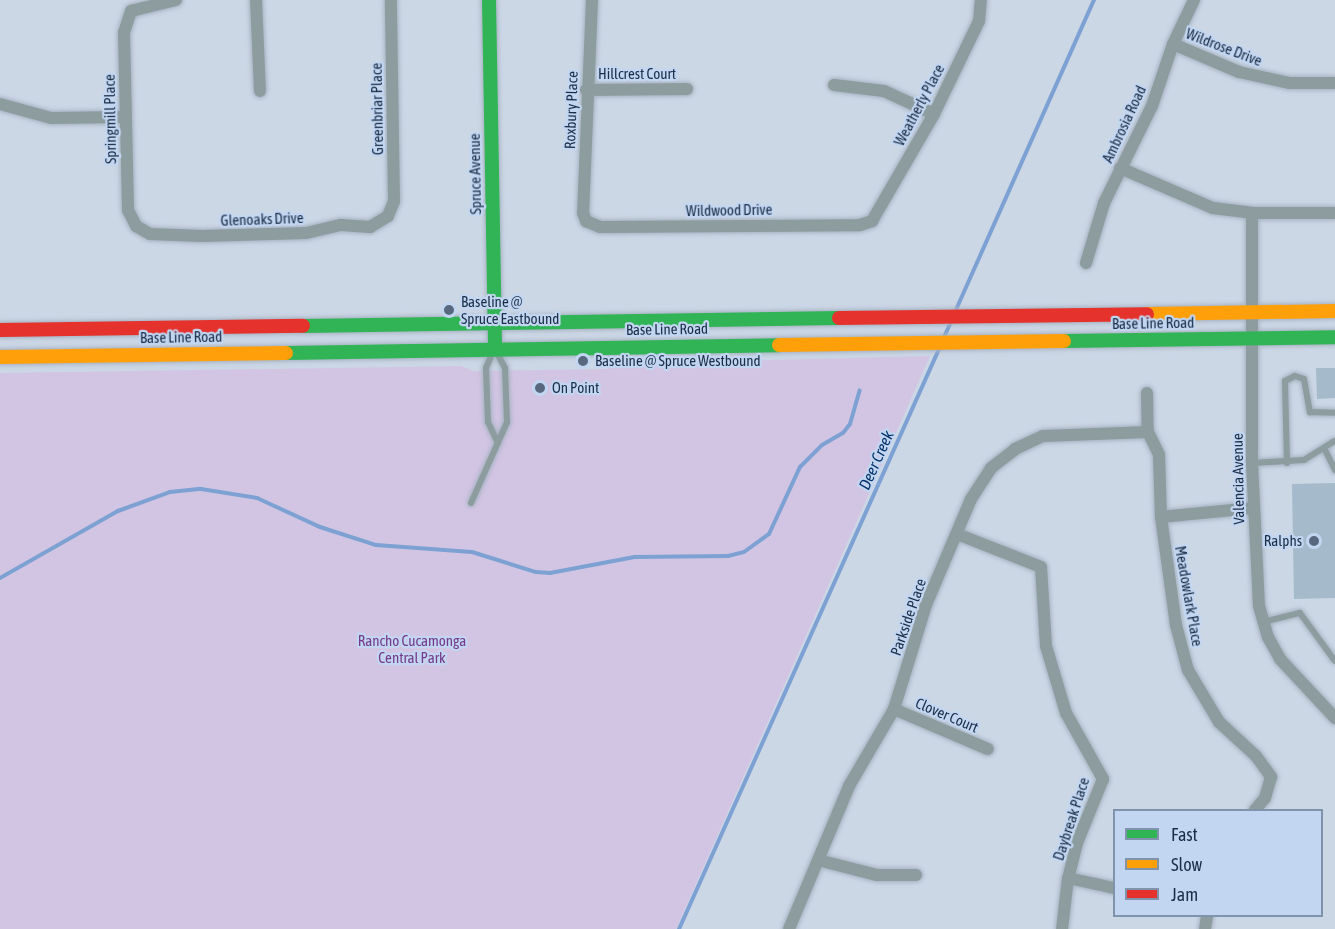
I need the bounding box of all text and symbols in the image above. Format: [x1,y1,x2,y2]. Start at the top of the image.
street label: Wildrose Drive [1183,24,1265,70]
street label: Weatherly Place [890,61,948,149]
street label: Greenbriar Place [367,63,387,155]
street label: Hillcrest Court [598,65,676,83]
street label: Roxbury Place [561,71,581,149]
street label: Springmill Place [100,74,120,164]
street label: Ambrosia Road [1098,83,1150,165]
street label: Spruce Avenue [465,133,485,215]
street label: Wildwood Drive [686,200,772,220]
street label: Glenoaks Drive [220,209,304,229]
place label: Baseline @ Spruce Eastbound [461,292,559,327]
marker: Baseline @ Spruce Eastbound [442,303,456,317]
street label: Base Line Road [1112,313,1194,333]
street label: Base Line Road [626,319,708,339]
street label: Base Line Road [140,327,222,347]
place label: Baseline @ Spruce Westbound [595,352,761,370]
marker: Baseline @ Spruce Westbound [576,354,590,368]
place label: On Point [552,379,599,397]
marker: On Point [533,381,547,395]
water label: Deer Creek [854,427,898,493]
street label: Valencia Avenue [1228,433,1248,525]
place label: Ralphs [1264,532,1302,550]
marker: Ralphs [1307,534,1321,548]
street label: Meadowlark Place [1171,544,1207,648]
street label: Parkside Place [886,576,930,658]
park label: Rancho Cucamonga Central Park [358,631,466,666]
street label: Clover Court [913,694,981,736]
street label: Daybreak Place [1049,775,1093,863]
legend [1113,809,1323,917]
text: Fast [1171,824,1198,845]
text: Slow [1171,854,1202,875]
text: Jam [1171,884,1198,905]

